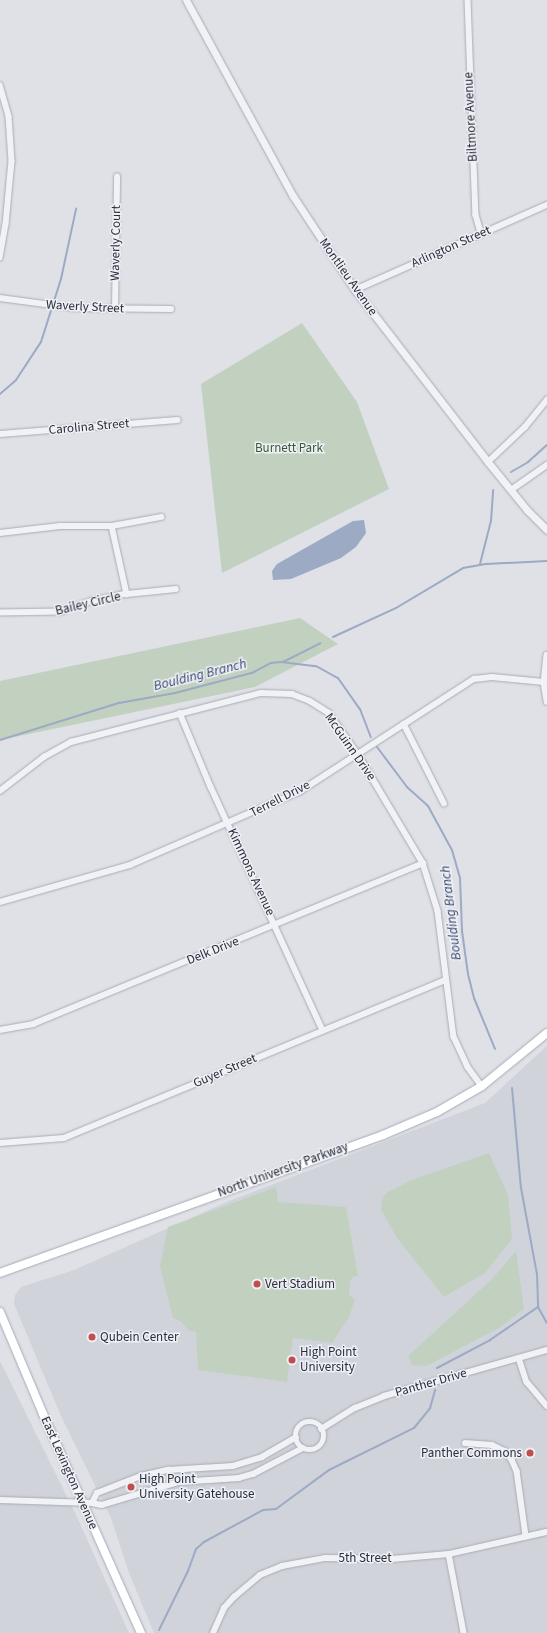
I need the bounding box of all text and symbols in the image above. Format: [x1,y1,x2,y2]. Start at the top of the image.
street label: Biltmore Avenue [461,72,481,162]
street label: Waverly Court [108,205,124,281]
street label: Arlington Street [409,223,493,271]
street label: Montlieu Avenue [316,235,380,319]
street label: Waverly Street [46,297,124,317]
street label: Carolina Street [48,416,130,438]
park label: Burnett Park [255,440,323,456]
street label: Bailey Circle [54,589,122,619]
water label: Boulding Branch [152,655,248,695]
street label: McGuinn Drive [321,710,379,784]
street label: Terrell Drive [247,777,313,821]
street label: Kimmons Avenue [224,826,278,918]
water label: Boulding Branch [437,865,465,961]
street label: Delk Drive [185,933,241,969]
street label: Guyer Street [191,1051,259,1091]
street label: North University Parkway [216,1139,350,1201]
place label: Vert Stadium [265,1276,335,1292]
marker: Vert Stadium [252,1279,262,1289]
place label: Qubein Center [100,1329,178,1345]
marker: Qubein Center [87,1332,97,1342]
place label: High Point University [300,1345,357,1376]
marker: High Point University [287,1355,297,1365]
street label: Panther Drive [393,1365,469,1401]
street label: East Lexington Avenue [37,1414,101,1532]
place label: Panther Commons [421,1445,522,1461]
marker: Panther Commons [525,1448,535,1458]
place label: High Point University Gatehouse [139,1472,254,1503]
marker: High Point University Gatehouse [126,1482,136,1492]
street label: 5th Street [338,1550,392,1566]

